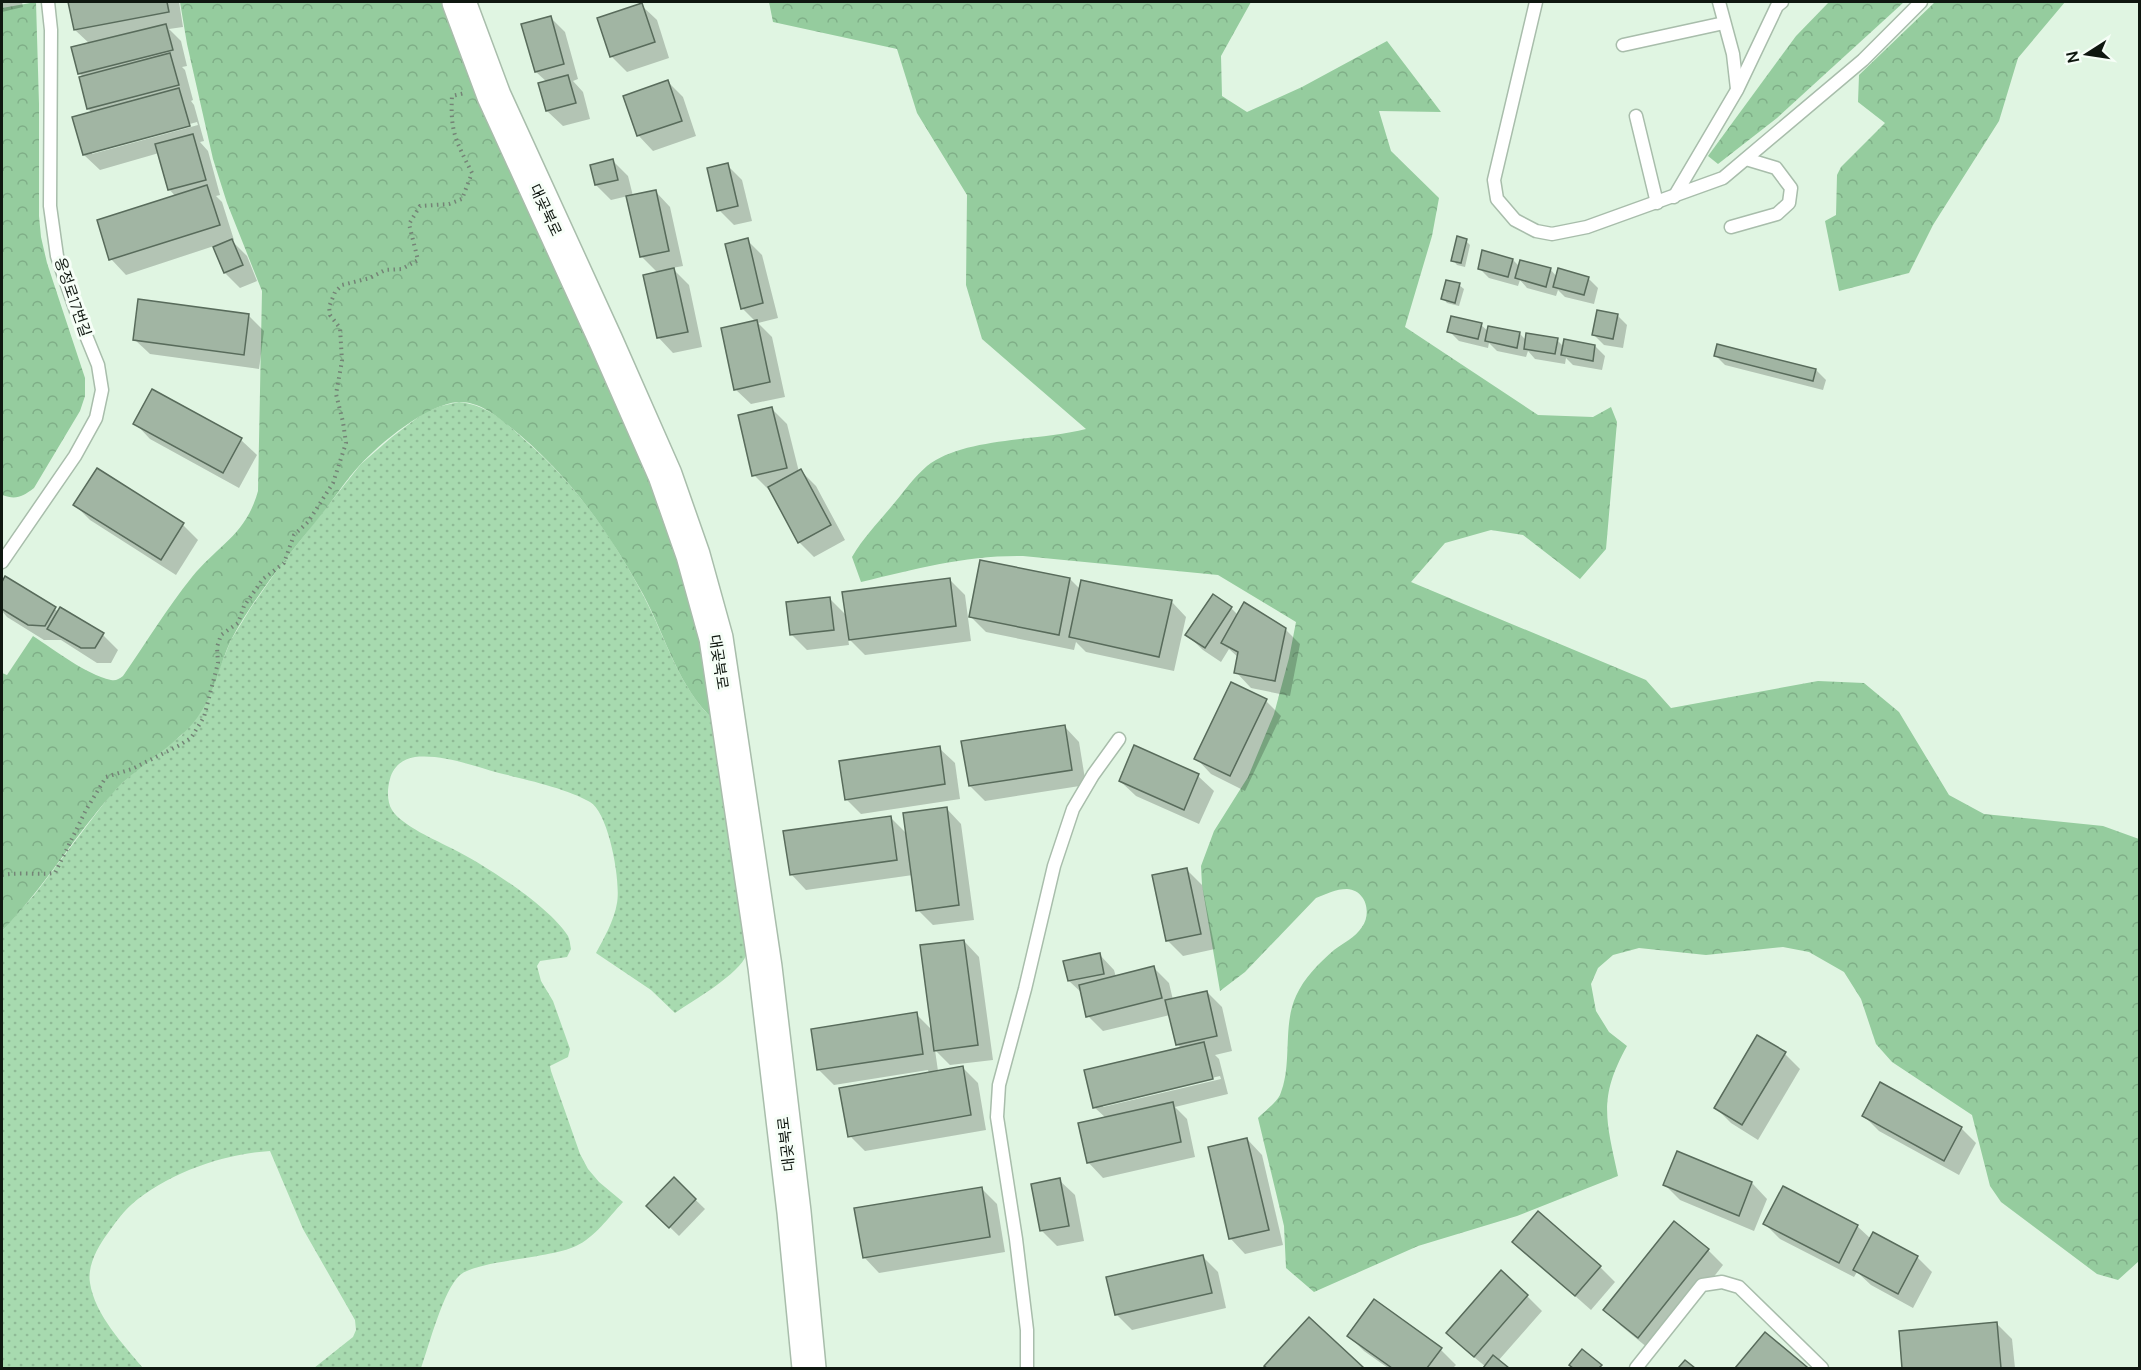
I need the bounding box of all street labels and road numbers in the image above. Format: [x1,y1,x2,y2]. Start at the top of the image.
street label: 대곶북로 [525,181,567,239]
street label: 옹정로17번길 [50,255,96,339]
street label: 대곶북로 [704,633,734,691]
street label: 대곶북로 [772,1115,800,1173]

